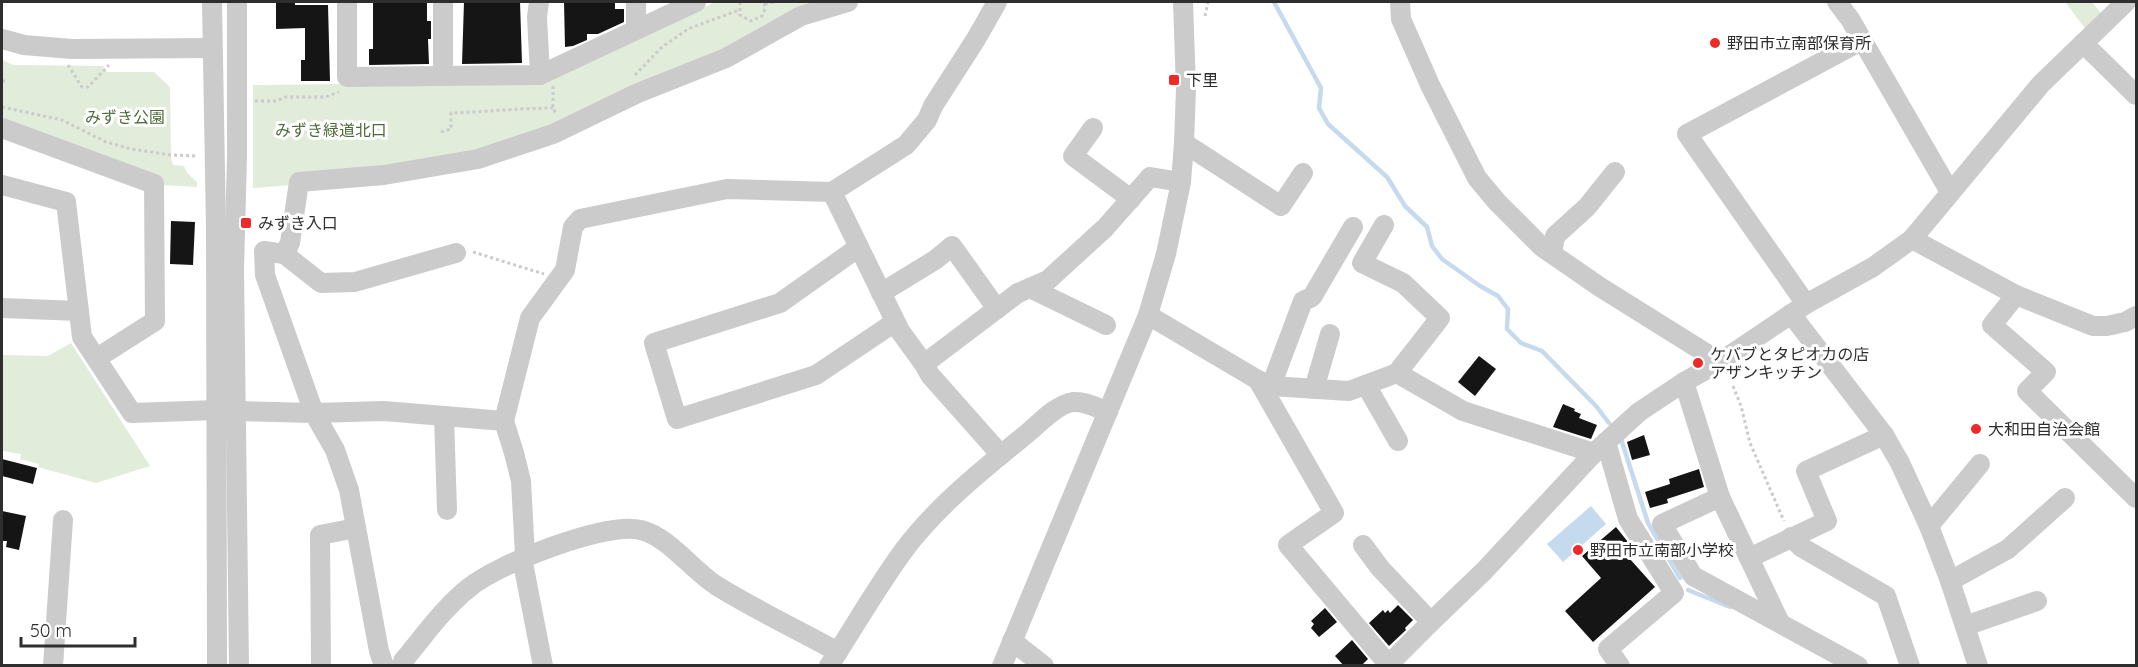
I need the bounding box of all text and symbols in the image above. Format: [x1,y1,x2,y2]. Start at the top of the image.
place label: 野田市立南部保育所 [1727,33,1871,53]
marker: 野田市立南部保育所 [1708,36,1722,50]
place label: 下里 [1186,70,1218,90]
marker: 下里 [1167,73,1181,87]
park label: みずき公園 [85,107,165,127]
park label: みずき緑道北口 [275,120,387,140]
place label: みずき入口 [258,213,338,233]
marker: みずき入口 [239,216,253,230]
place label: ケバブとタピオカの店 アザンキッチン [1710,344,1869,382]
marker: ケバブとタピオカの店 アザンキッチン [1691,356,1705,370]
place label: 大和田自治会館 [1988,419,2100,439]
marker: 大和田自治会館 [1969,422,1983,436]
place label: 野田市立南部小学校 [1590,540,1734,560]
marker: 野田市立南部小学校 [1571,543,1585,557]
scale bar [21,610,135,648]
text: 50 m [30,619,72,642]

